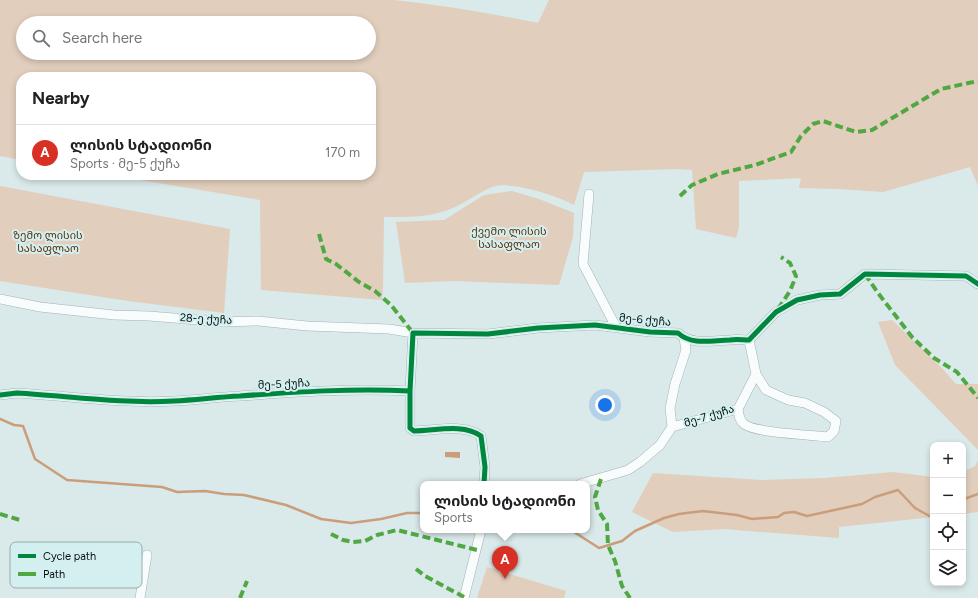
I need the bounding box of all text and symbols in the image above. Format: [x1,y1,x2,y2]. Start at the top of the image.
search box [16,16,376,60]
icon: search [30,27,52,49]
text: Search here [62,29,142,47]
text: Nearby [32,88,90,108]
text: ლისის სტადიონი [70,136,212,154]
text: A [40,145,50,160]
text: 170 m [325,145,360,160]
text: Sports · მე-5 ქუჩა [70,156,180,171]
park label: ქვემო ლისის სასაფლაო [471,225,547,251]
park label: ზემო ლისის სასაფლაო [13,229,83,255]
street label: 28-ე ქუჩა [180,311,232,327]
street label: მე-6 ქუჩა [618,311,672,329]
street label: მე-5 ქუჩა [258,376,310,392]
your location [595,395,615,415]
street label: მე-7 ქუჩა [682,402,736,430]
map controls [930,442,966,586]
button: + [930,442,966,478]
button: − [930,478,966,514]
popup [420,481,590,533]
text: ლისის სტადიონი [434,492,576,510]
text: Sports [434,510,473,525]
button: locate [930,514,966,550]
legend [10,542,142,588]
pin: A [492,546,518,579]
text: Cycle path [43,550,96,563]
button: layers [930,550,966,586]
text: Path [43,568,65,581]

